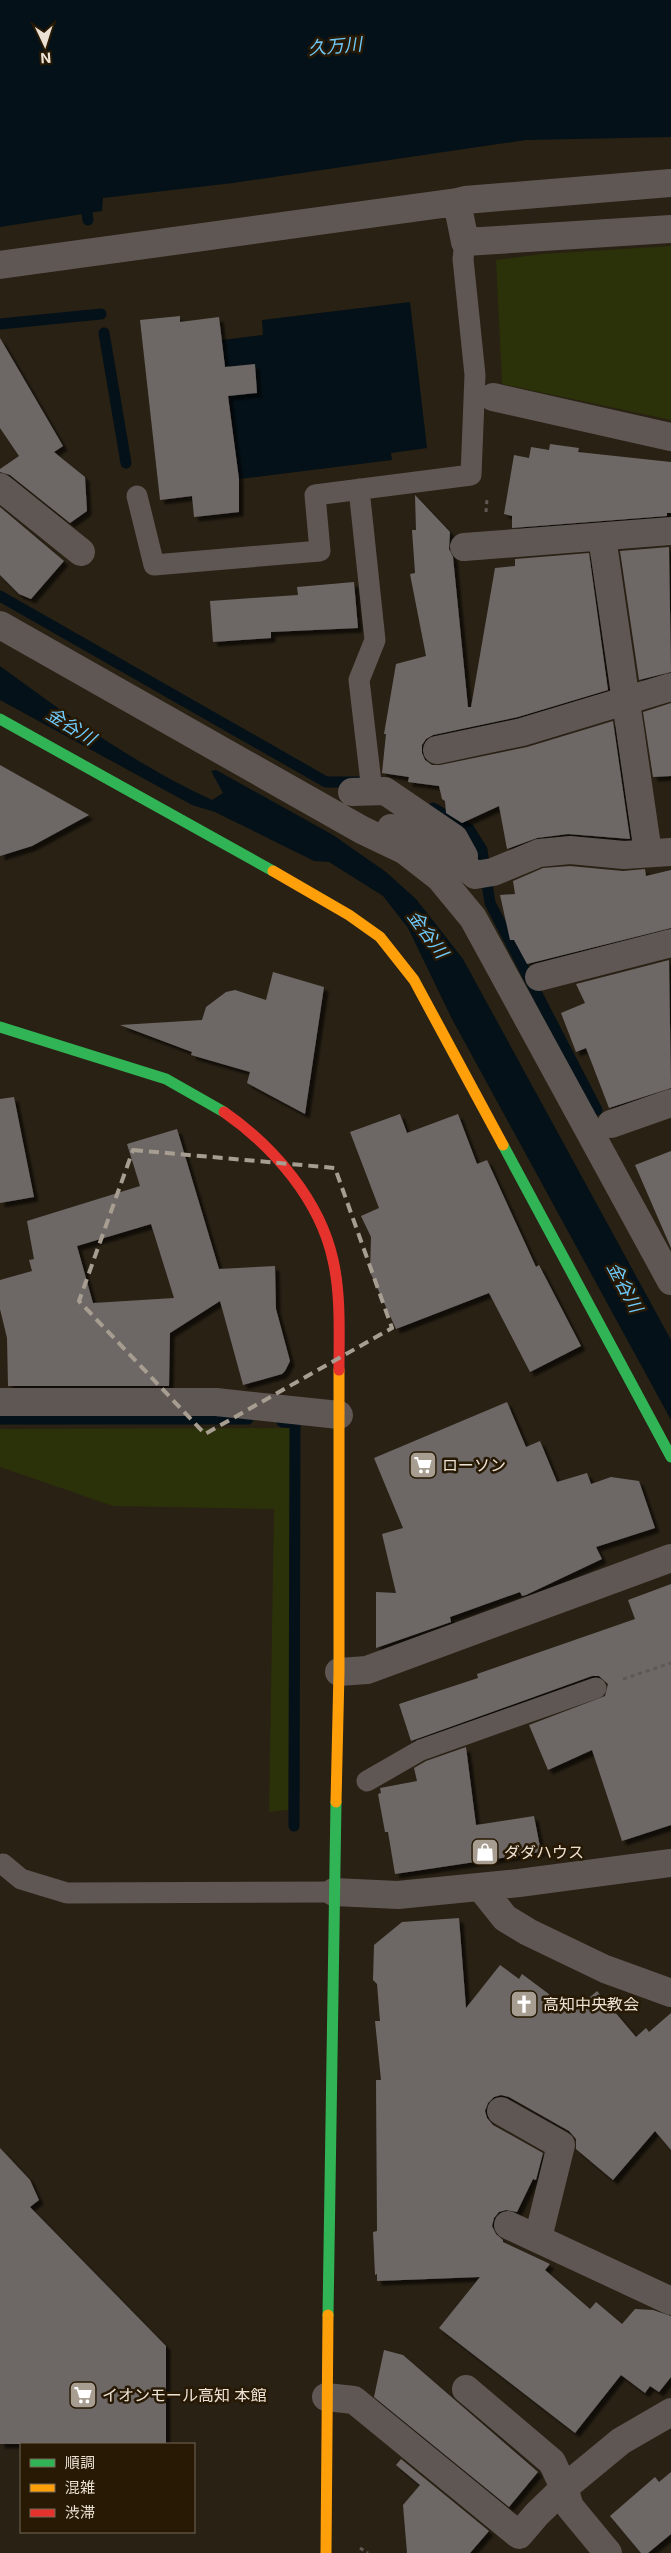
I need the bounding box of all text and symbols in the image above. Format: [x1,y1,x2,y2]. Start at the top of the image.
north arrow [20,20,70,70]
water label: 久万川 [307,33,365,59]
text: N [40,50,52,67]
water label: 金谷川 [43,703,101,750]
water label: 金谷川 [404,906,454,964]
water label: 金谷川 [603,1258,648,1318]
supermarket icon: ローソン [408,1450,438,1480]
place label: ローソン [442,1455,506,1475]
shop icon: ダダハウス [470,1837,500,1867]
place label: ダダハウス [504,1842,584,1862]
church icon: 高知中央教会 [509,1989,539,2019]
place label: 高知中央教会 [543,1994,639,2014]
supermarket icon: イオンモール高知 本館 [68,2380,98,2410]
place label: イオンモール高知 本館 [102,2385,267,2405]
legend [20,2443,195,2533]
text: 順調 [65,2453,95,2472]
text: 混雑 [65,2478,95,2497]
text: 渋滞 [65,2503,95,2522]

